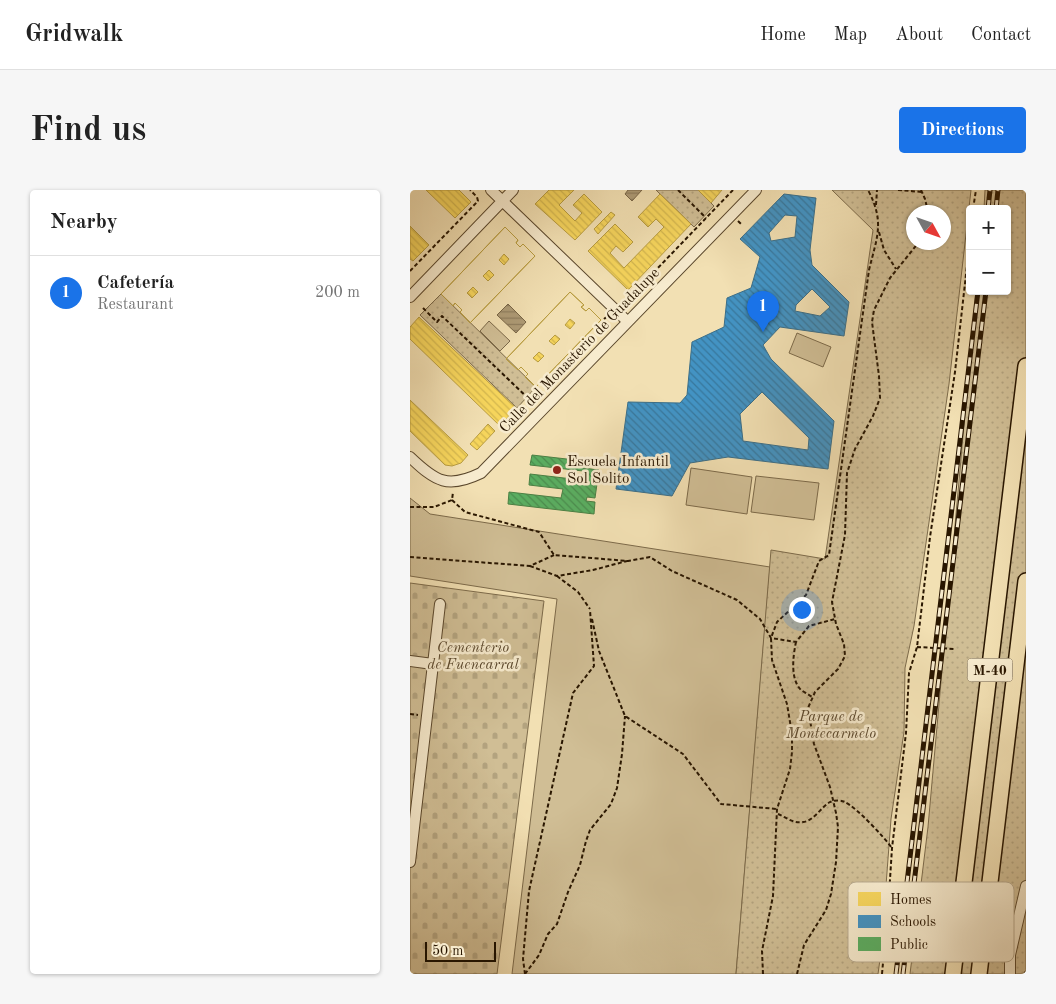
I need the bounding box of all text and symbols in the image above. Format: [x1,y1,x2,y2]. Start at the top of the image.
text: Gridwalk [25,23,123,47]
text: Home [760,26,806,44]
text: Map [834,26,867,44]
text: About [895,26,943,44]
text: Contact [971,26,1031,44]
button: Directions [899,107,1026,153]
text: Find us [30,113,146,148]
north arrow [906,205,951,250]
map controls [966,205,1011,295]
button: + [966,205,1011,250]
text: Nearby [50,212,118,233]
button: − [966,250,1011,295]
street label: Calle del Monasterio de Guadalupe [497,266,663,436]
text: Cafetería [97,274,174,293]
text: 1 [61,285,71,301]
text: 200 m [315,285,360,301]
pin: 1 [747,291,779,332]
text: Restaurant [97,297,174,313]
place label: Escuela Infantil Sol Solito [567,455,669,487]
marker: Escuela Infantil Sol Solito [551,464,563,476]
your location [789,597,815,623]
park label: Cementerio de Fuencarral [427,641,519,673]
road number: M-40 [968,658,1012,682]
park label: Parque de Montecarmelo [785,710,876,742]
legend [848,882,1014,962]
text: Homes [890,893,932,907]
text: Schools [890,915,936,929]
text: Public [890,938,928,952]
scale bar [425,939,496,962]
text: 50 m [432,944,463,958]

